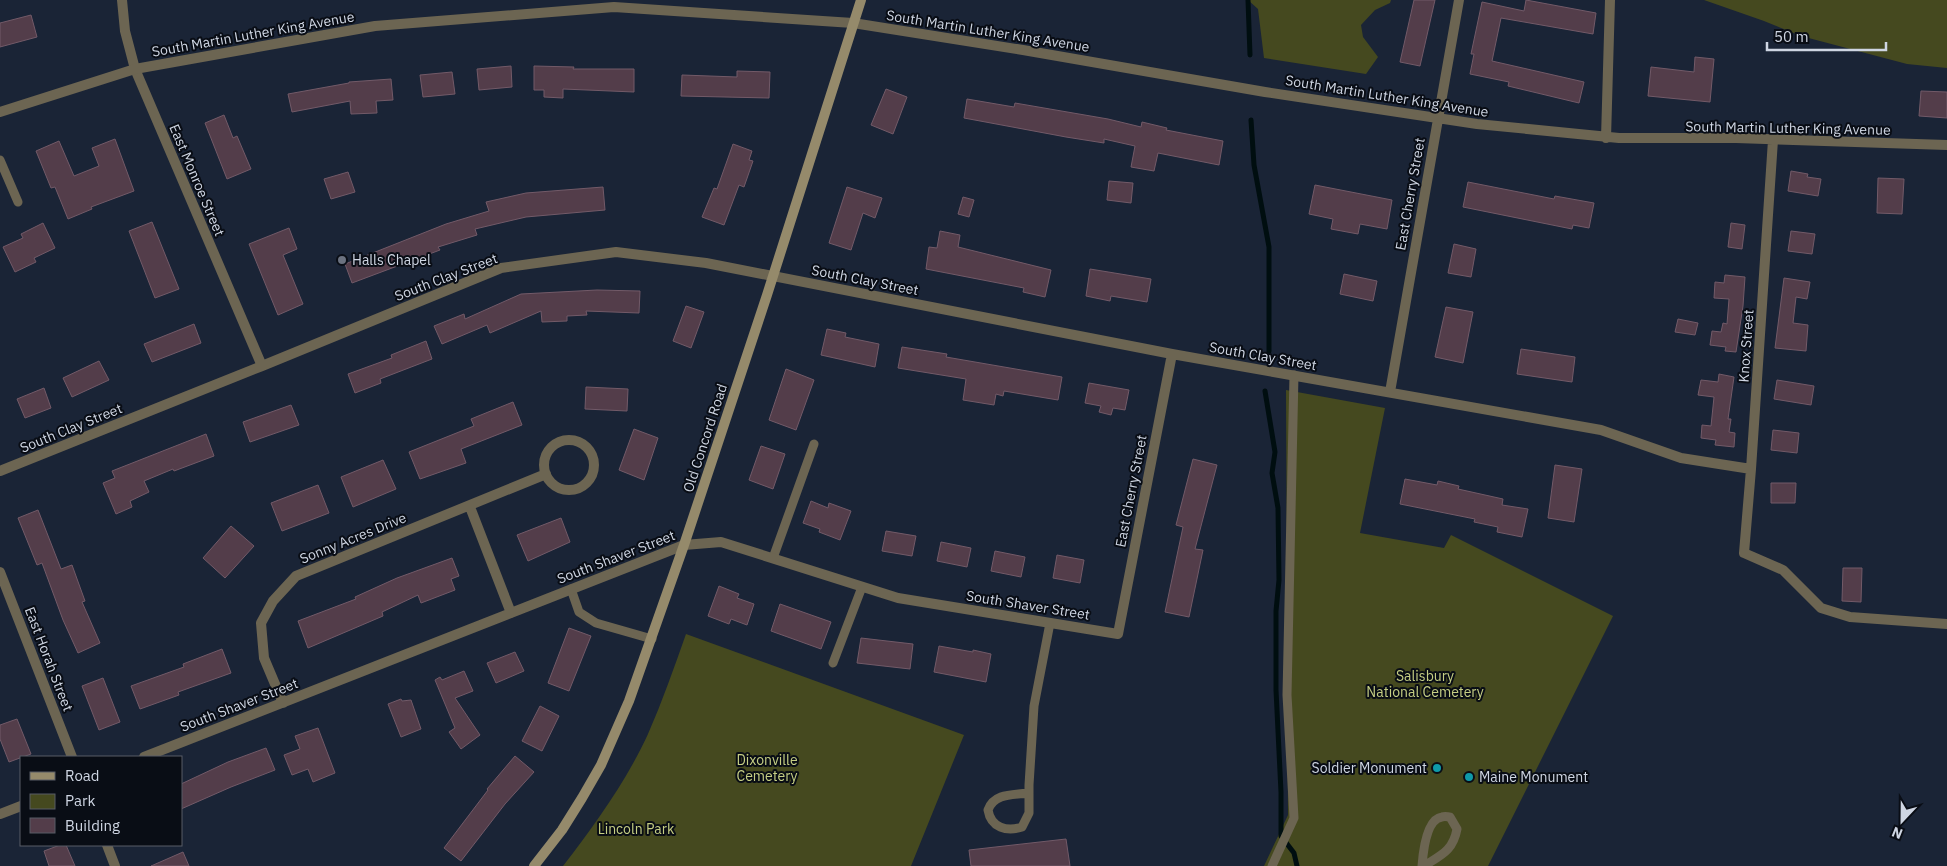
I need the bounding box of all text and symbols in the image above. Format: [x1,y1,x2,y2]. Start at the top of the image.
street label: South Martin Luther King Avenue [885,6,1091,56]
street label: South Martin Luther King Avenue [150,7,356,61]
scale bar [1767,20,1886,52]
text: 50 m [1774,27,1809,46]
street label: South Martin Luther King Avenue [1284,71,1490,121]
street label: South Martin Luther King Avenue [1685,117,1891,139]
street label: East Monroe Street [165,121,229,239]
street label: East Cherry Street [1391,136,1429,252]
street label: South Clay Street [392,249,500,305]
place label: Halls Chapel [352,251,431,269]
marker: Halls Chapel [336,254,348,266]
street label: South Clay Street [810,261,920,299]
street label: Knox Street [1734,309,1758,383]
street label: South Clay Street [1208,338,1318,374]
street label: Old Concord Road [679,381,731,495]
street label: South Clay Street [17,399,125,457]
street label: East Cherry Street [1111,433,1151,549]
street label: Sonny Acres Drive [297,508,409,568]
street label: South Shaver Street [554,526,678,588]
street label: South Shaver Street [965,586,1091,624]
street label: East Horah Street [21,604,77,714]
park label: Salisbury National Cemetery [1366,667,1484,701]
street label: South Shaver Street [177,674,301,736]
park label: Dixonville Cemetery [736,751,798,785]
legend [20,756,182,846]
place label: Soldier Monument [1312,759,1427,777]
marker: Soldier Monument [1431,762,1443,774]
text: Road [65,766,100,785]
place label: Maine Monument [1479,768,1588,786]
marker: Maine Monument [1463,771,1475,783]
text: Park [65,791,95,810]
north arrow [1877,796,1927,846]
text: Building [65,816,120,835]
park label: Lincoln Park [598,820,675,838]
text: N [1889,823,1905,843]

